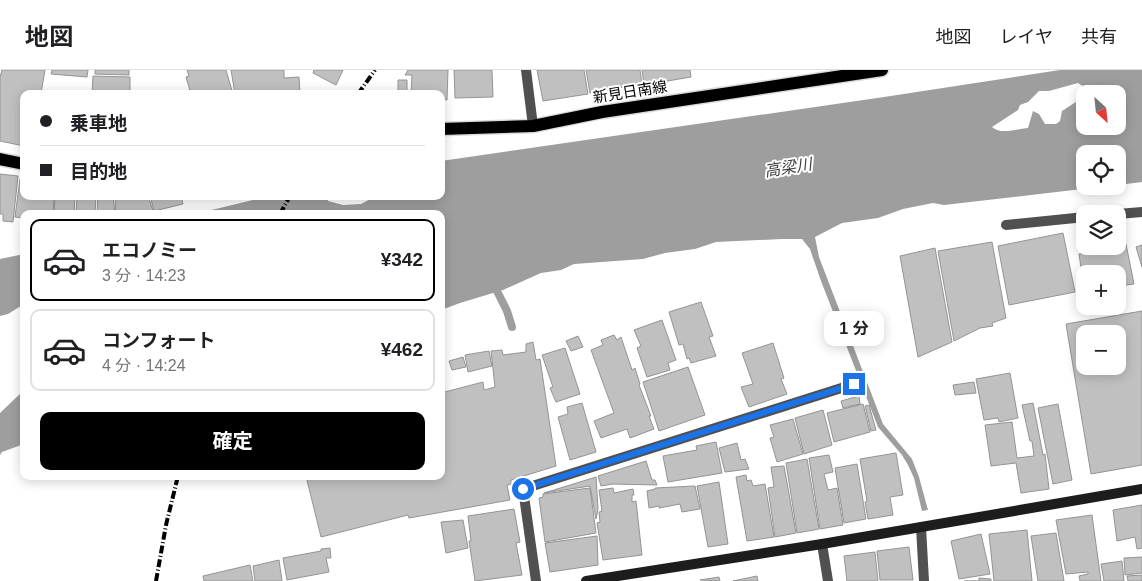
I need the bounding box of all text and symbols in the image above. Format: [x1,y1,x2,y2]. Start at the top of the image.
text: 地図 [25,23,73,50]
text: 地図 [936,27,972,47]
text: レイヤ [1000,27,1053,47]
text: 共有 [1081,27,1117,47]
street label: 新見日南線 [592,77,668,106]
north arrow [1076,85,1126,135]
map controls [1076,85,1126,375]
text: 乗車地 [70,113,127,134]
button: locate [1076,145,1126,195]
water label: 高梁川 [763,155,815,180]
text: 目的地 [70,161,127,182]
button: layers [1076,205,1126,255]
icon: car [42,238,87,283]
text: エコノミー [102,240,197,261]
text: ¥342 [381,249,423,270]
button: + [1076,265,1126,315]
text: 3 分 · 14:23 [102,267,186,284]
callout: 1 分 [824,312,884,346]
text: 1 分 [839,320,869,337]
button: − [1076,325,1126,375]
icon: car [42,328,87,373]
text: コンフォート [102,330,215,351]
text: ¥462 [381,339,423,360]
text: 4 分 · 14:24 [102,357,186,374]
route end [843,373,865,395]
button: 確定 [40,412,425,470]
route start [512,478,534,500]

